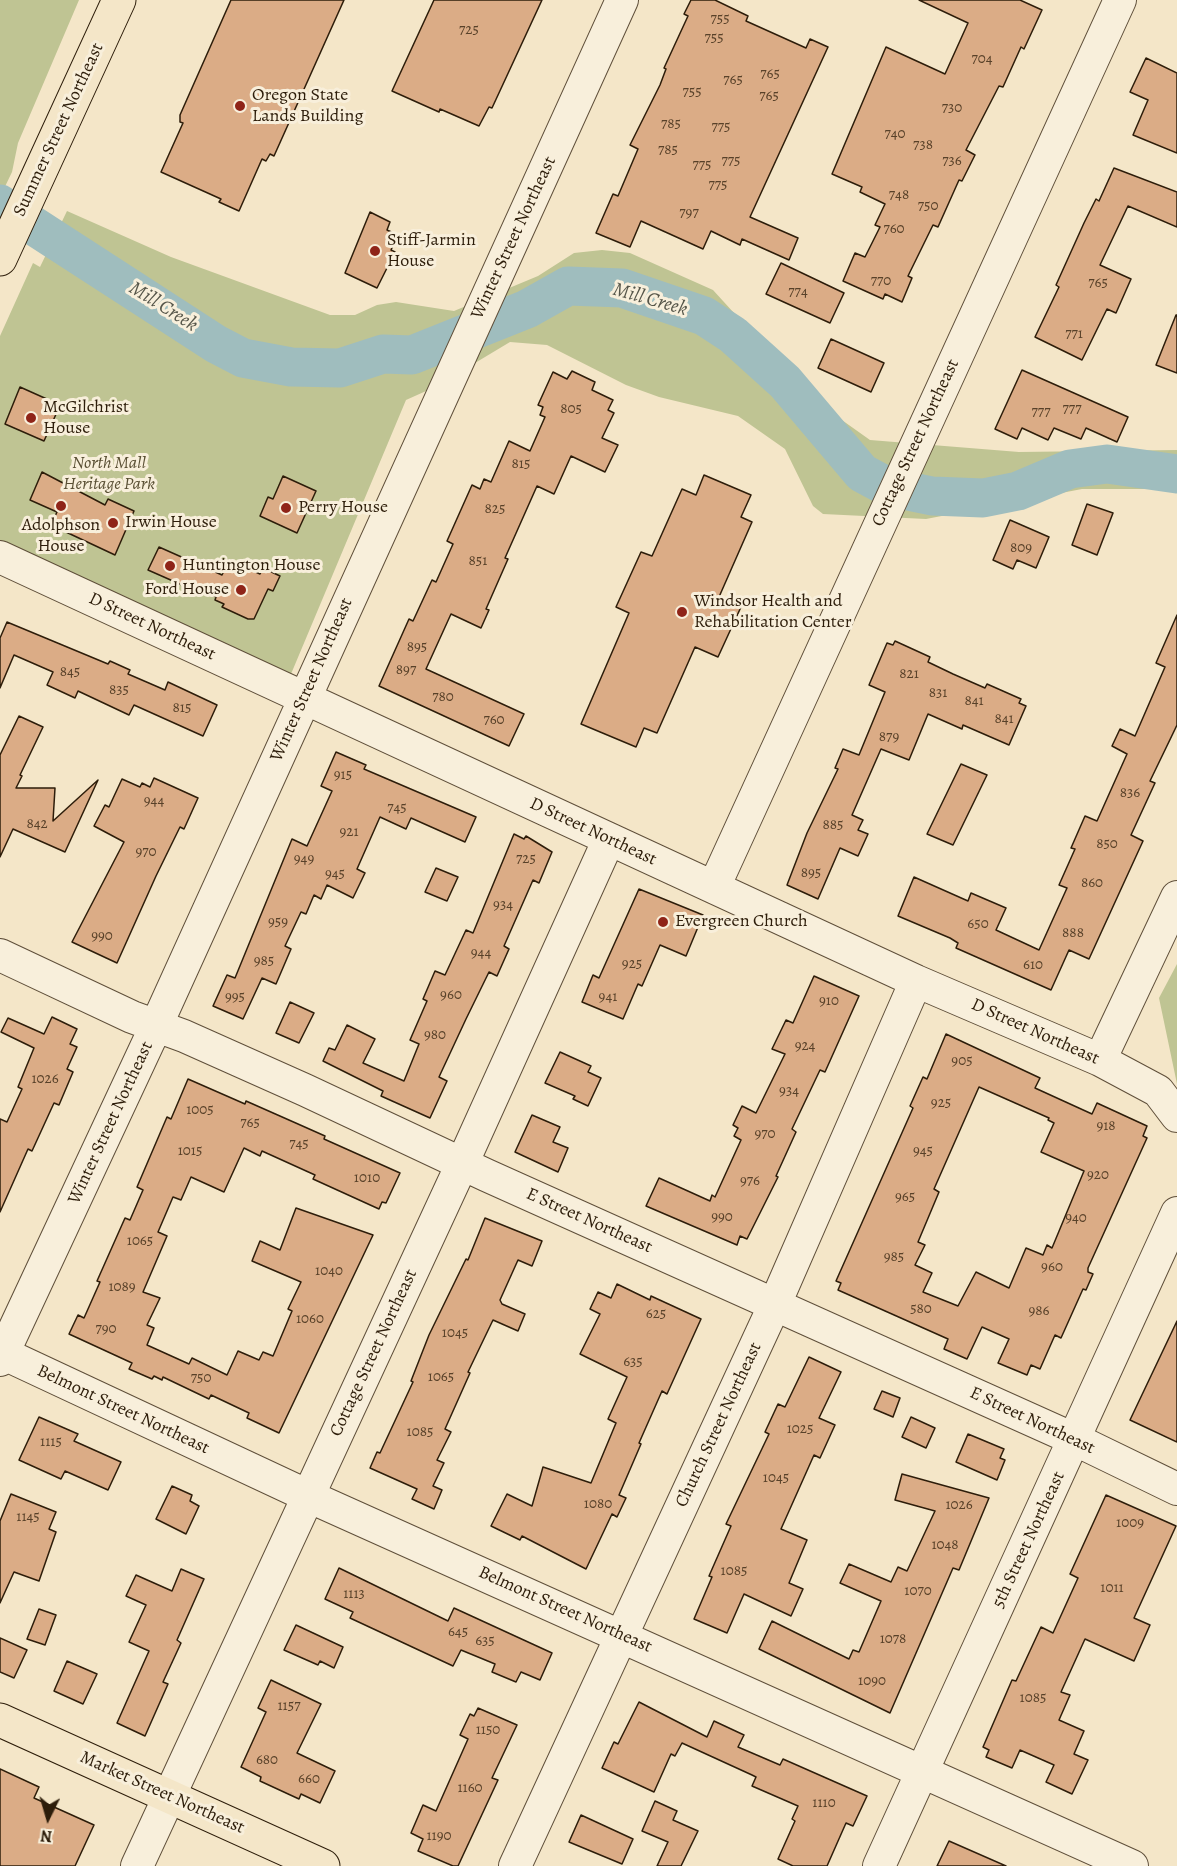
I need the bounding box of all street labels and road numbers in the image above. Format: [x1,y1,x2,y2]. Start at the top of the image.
street label: Summer Street Northeast [9,40,109,220]
street label: Winter Street Northeast [467,153,561,323]
street label: Cottage Street Northeast [868,356,964,530]
street label: D Street Northeast [85,588,219,666]
street label: Winter Street Northeast [266,595,358,765]
street label: D Street Northeast [526,793,660,871]
street label: D Street Northeast [968,994,1102,1070]
street label: Winter Street Northeast [64,1038,158,1208]
street label: E Street Northeast [523,1184,655,1258]
street label: Cottage Street Northeast [326,1266,422,1440]
street label: Church Street Northeast [671,1339,767,1511]
street label: Belmont Street Northeast [33,1361,213,1459]
street label: E Street Northeast [966,1383,1098,1459]
street label: 5th Street Northeast [988,1468,1070,1612]
street label: Belmont Street Northeast [475,1562,655,1658]
street label: Market Street Northeast [76,1747,248,1839]

